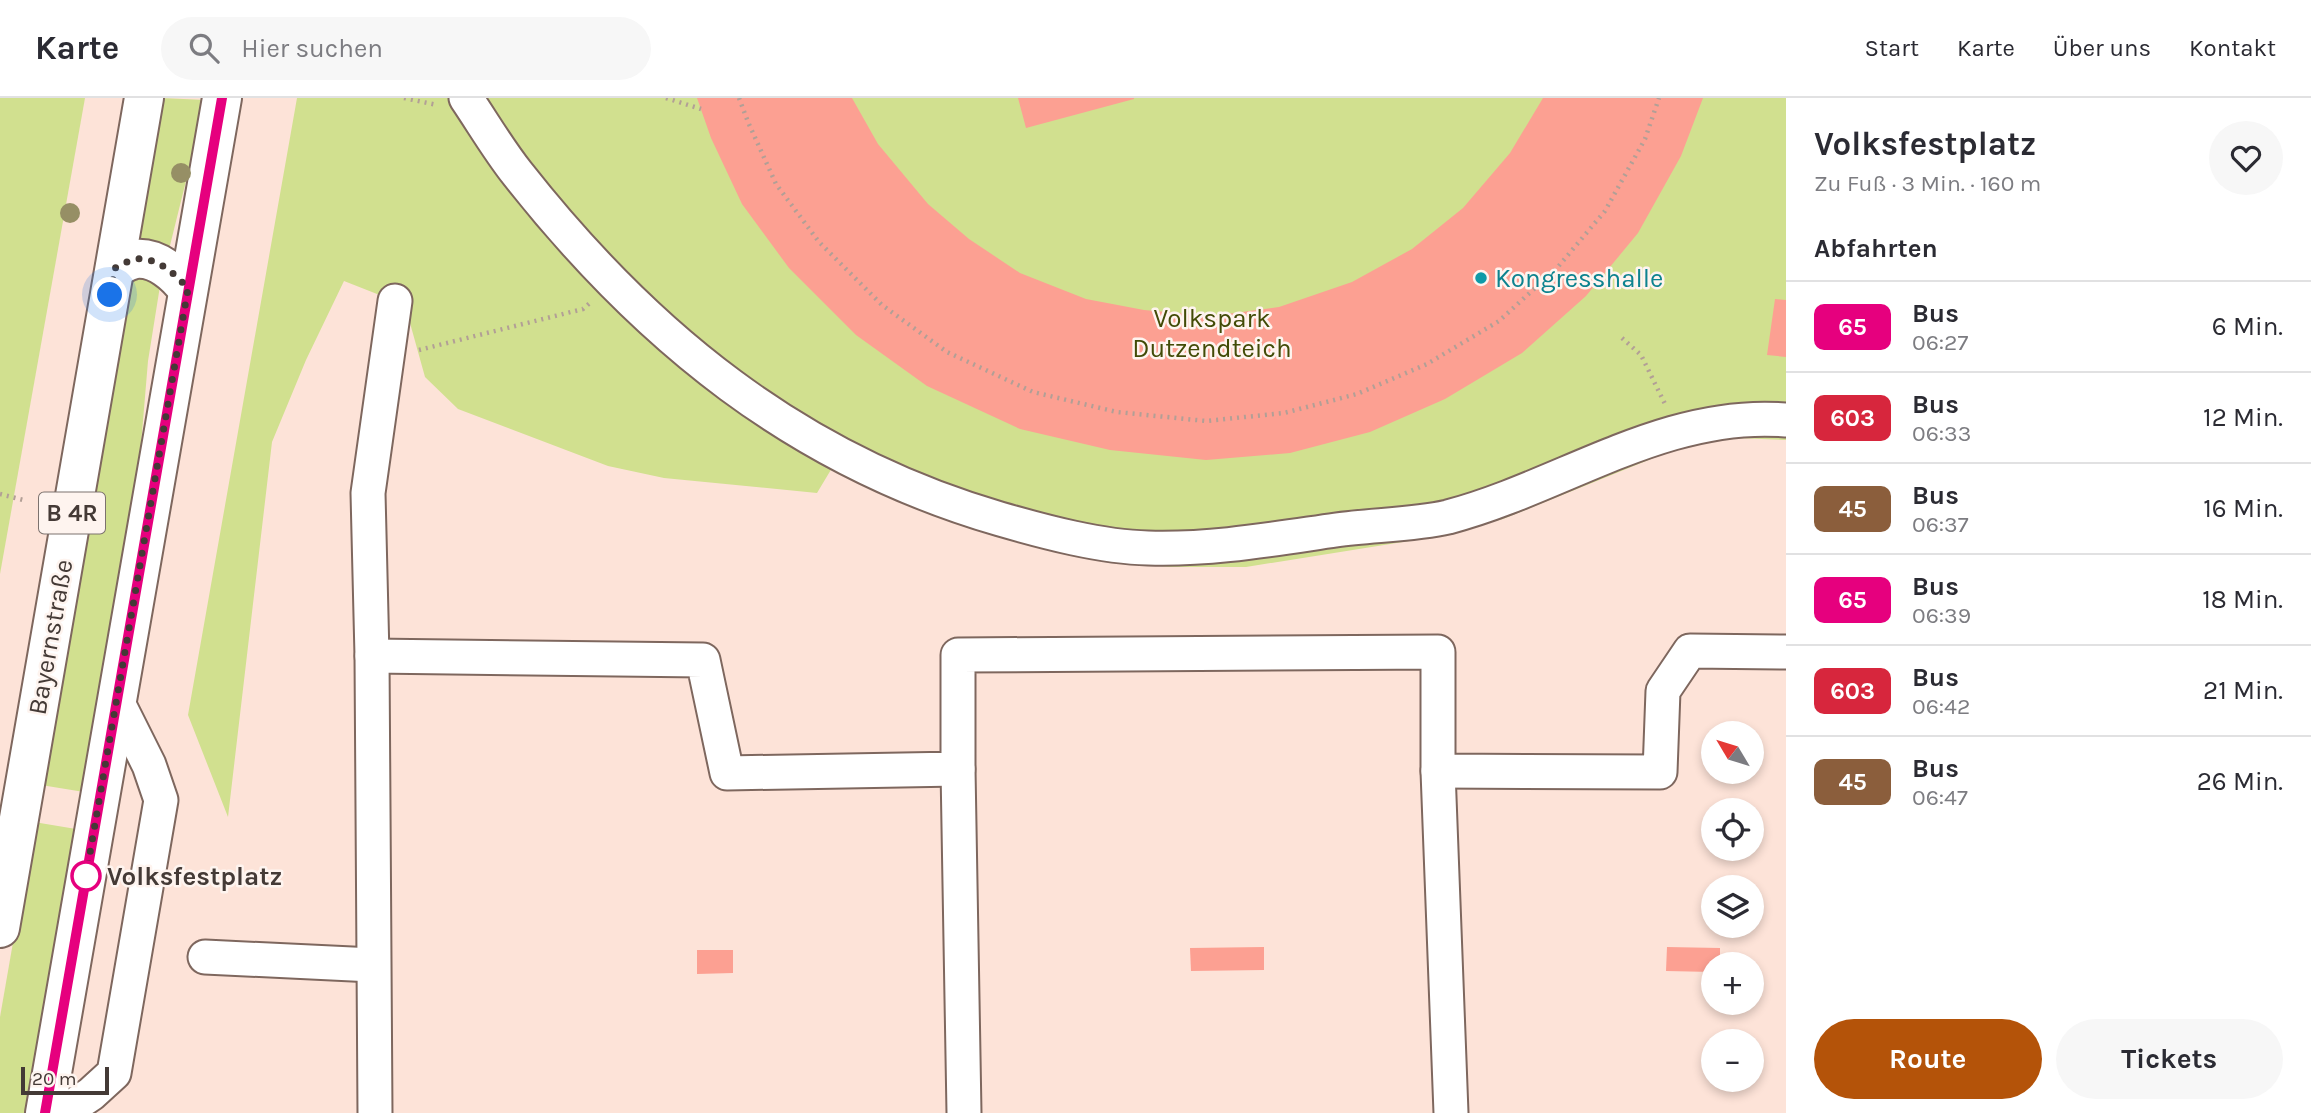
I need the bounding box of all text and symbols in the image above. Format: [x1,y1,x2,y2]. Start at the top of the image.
search box [161,17,651,80]
text: Karte [35,29,119,67]
icon: search [185,29,223,67]
text: Hier suchen [241,33,383,64]
text: Start [1865,34,1919,62]
text: Karte [1957,34,2015,62]
text: Über uns [2053,34,2151,62]
text: Kontakt [2189,34,2276,62]
button: heart [2209,121,2283,195]
text: Volksfestplatz [1814,125,2036,163]
text: Zu Fuß · 3 Min. · 160 m [1814,170,2041,197]
text: Abfahrten [1814,233,1938,264]
place label: Kongresshalle [1495,263,1663,294]
marker: Kongresshalle [1473,270,1489,286]
your location [92,277,127,312]
text: Bus [1912,298,1959,329]
park label: Volkspark Dutzendteich [1132,303,1292,364]
text: 6 Min. [2212,311,2283,342]
text: 65 [1838,313,1867,341]
text: 06:27 [1912,329,1968,356]
text: Bus [1912,389,1959,420]
text: 12 Min. [2203,402,2283,433]
text: 603 [1830,404,1875,432]
text: 06:33 [1912,420,1971,447]
text: Bus [1912,480,1959,511]
road number: B 4R [39,492,105,534]
text: 16 Min. [2203,493,2283,524]
text: 45 [1838,495,1867,523]
text: 06:37 [1912,511,1969,538]
street label: Bayernstraße [22,557,79,717]
text: Bus [1912,571,1959,602]
text: 18 Min. [2202,584,2283,615]
text: 65 [1838,586,1867,614]
text: 06:39 [1912,602,1971,629]
text: Bus [1912,662,1959,693]
text: 21 Min. [2203,675,2283,706]
text: 603 [1830,677,1875,705]
text: 06:42 [1912,693,1970,720]
north arrow [1701,721,1764,784]
map controls [1701,721,1764,1092]
text: Bus [1912,753,1959,784]
text: 26 Min. [2197,766,2283,797]
text: 45 [1838,768,1867,796]
text: 06:47 [1912,784,1968,811]
button: locate [1701,798,1764,861]
marker: Volksfestplatz [71,861,101,891]
place label: Volksfestplatz [107,861,282,892]
button: layers [1701,875,1764,938]
button: + [1701,952,1764,1015]
button: Route [1814,1019,2042,1099]
button: Tickets [2056,1019,2283,1099]
button: − [1701,1029,1764,1092]
scale bar [21,1064,108,1096]
text: 20 m [32,1068,77,1090]

